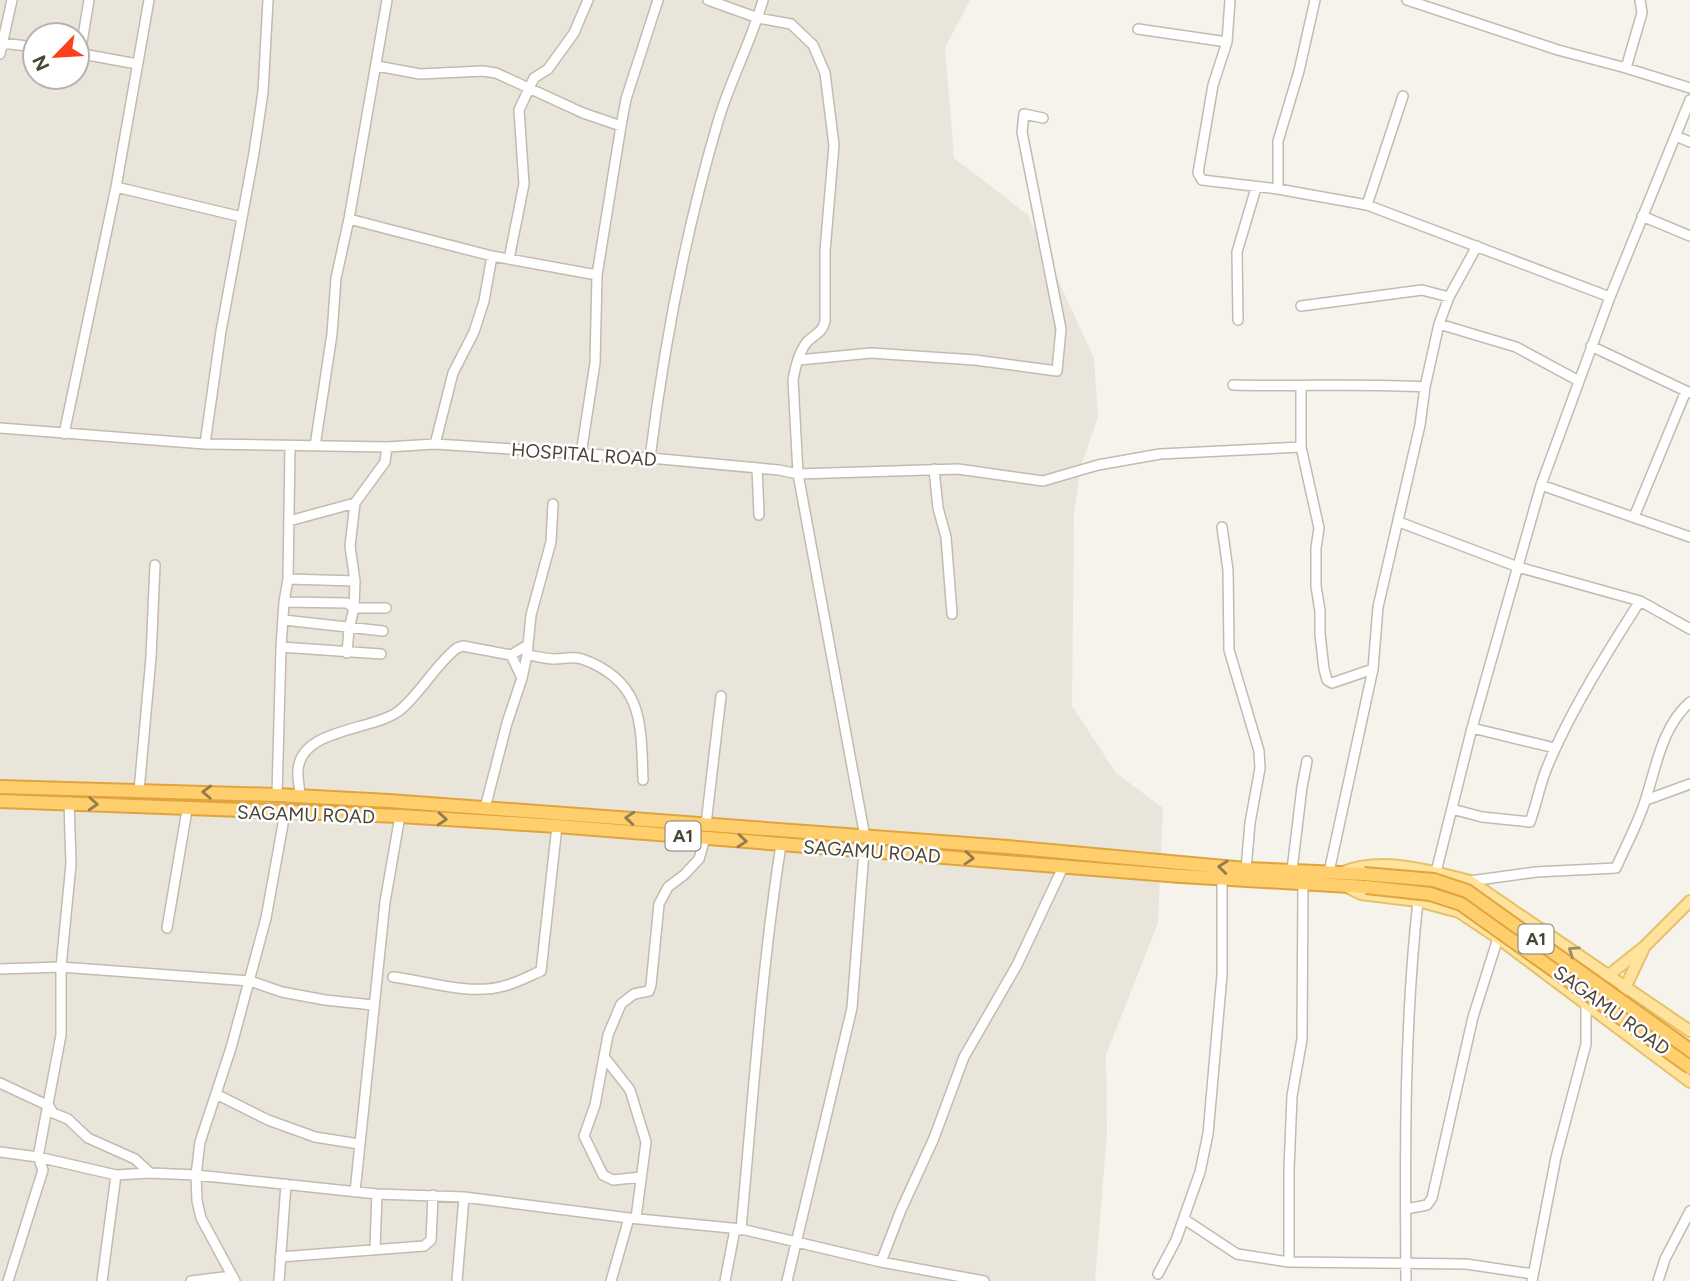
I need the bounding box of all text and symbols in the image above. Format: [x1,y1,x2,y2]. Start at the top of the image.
north arrow [21,21,91,91]
text: N [28,51,55,74]
street label: HOSPITAL ROAD [510,438,658,471]
one-way arrow [201,785,212,800]
one-way arrow [87,796,98,811]
street label: SAGAMU ROAD [237,801,375,828]
one-way arrow [437,811,448,826]
one-way arrow [624,811,635,826]
road number: A1 [666,822,700,850]
one-way arrow [737,834,748,849]
street label: SAGAMU ROAD [802,835,942,868]
one-way arrow [964,850,975,865]
one-way arrow [1217,859,1228,874]
road number: A1 [1518,924,1554,954]
one-way arrow [1568,947,1581,959]
street label: SAGAMU ROAD [1549,961,1674,1060]

